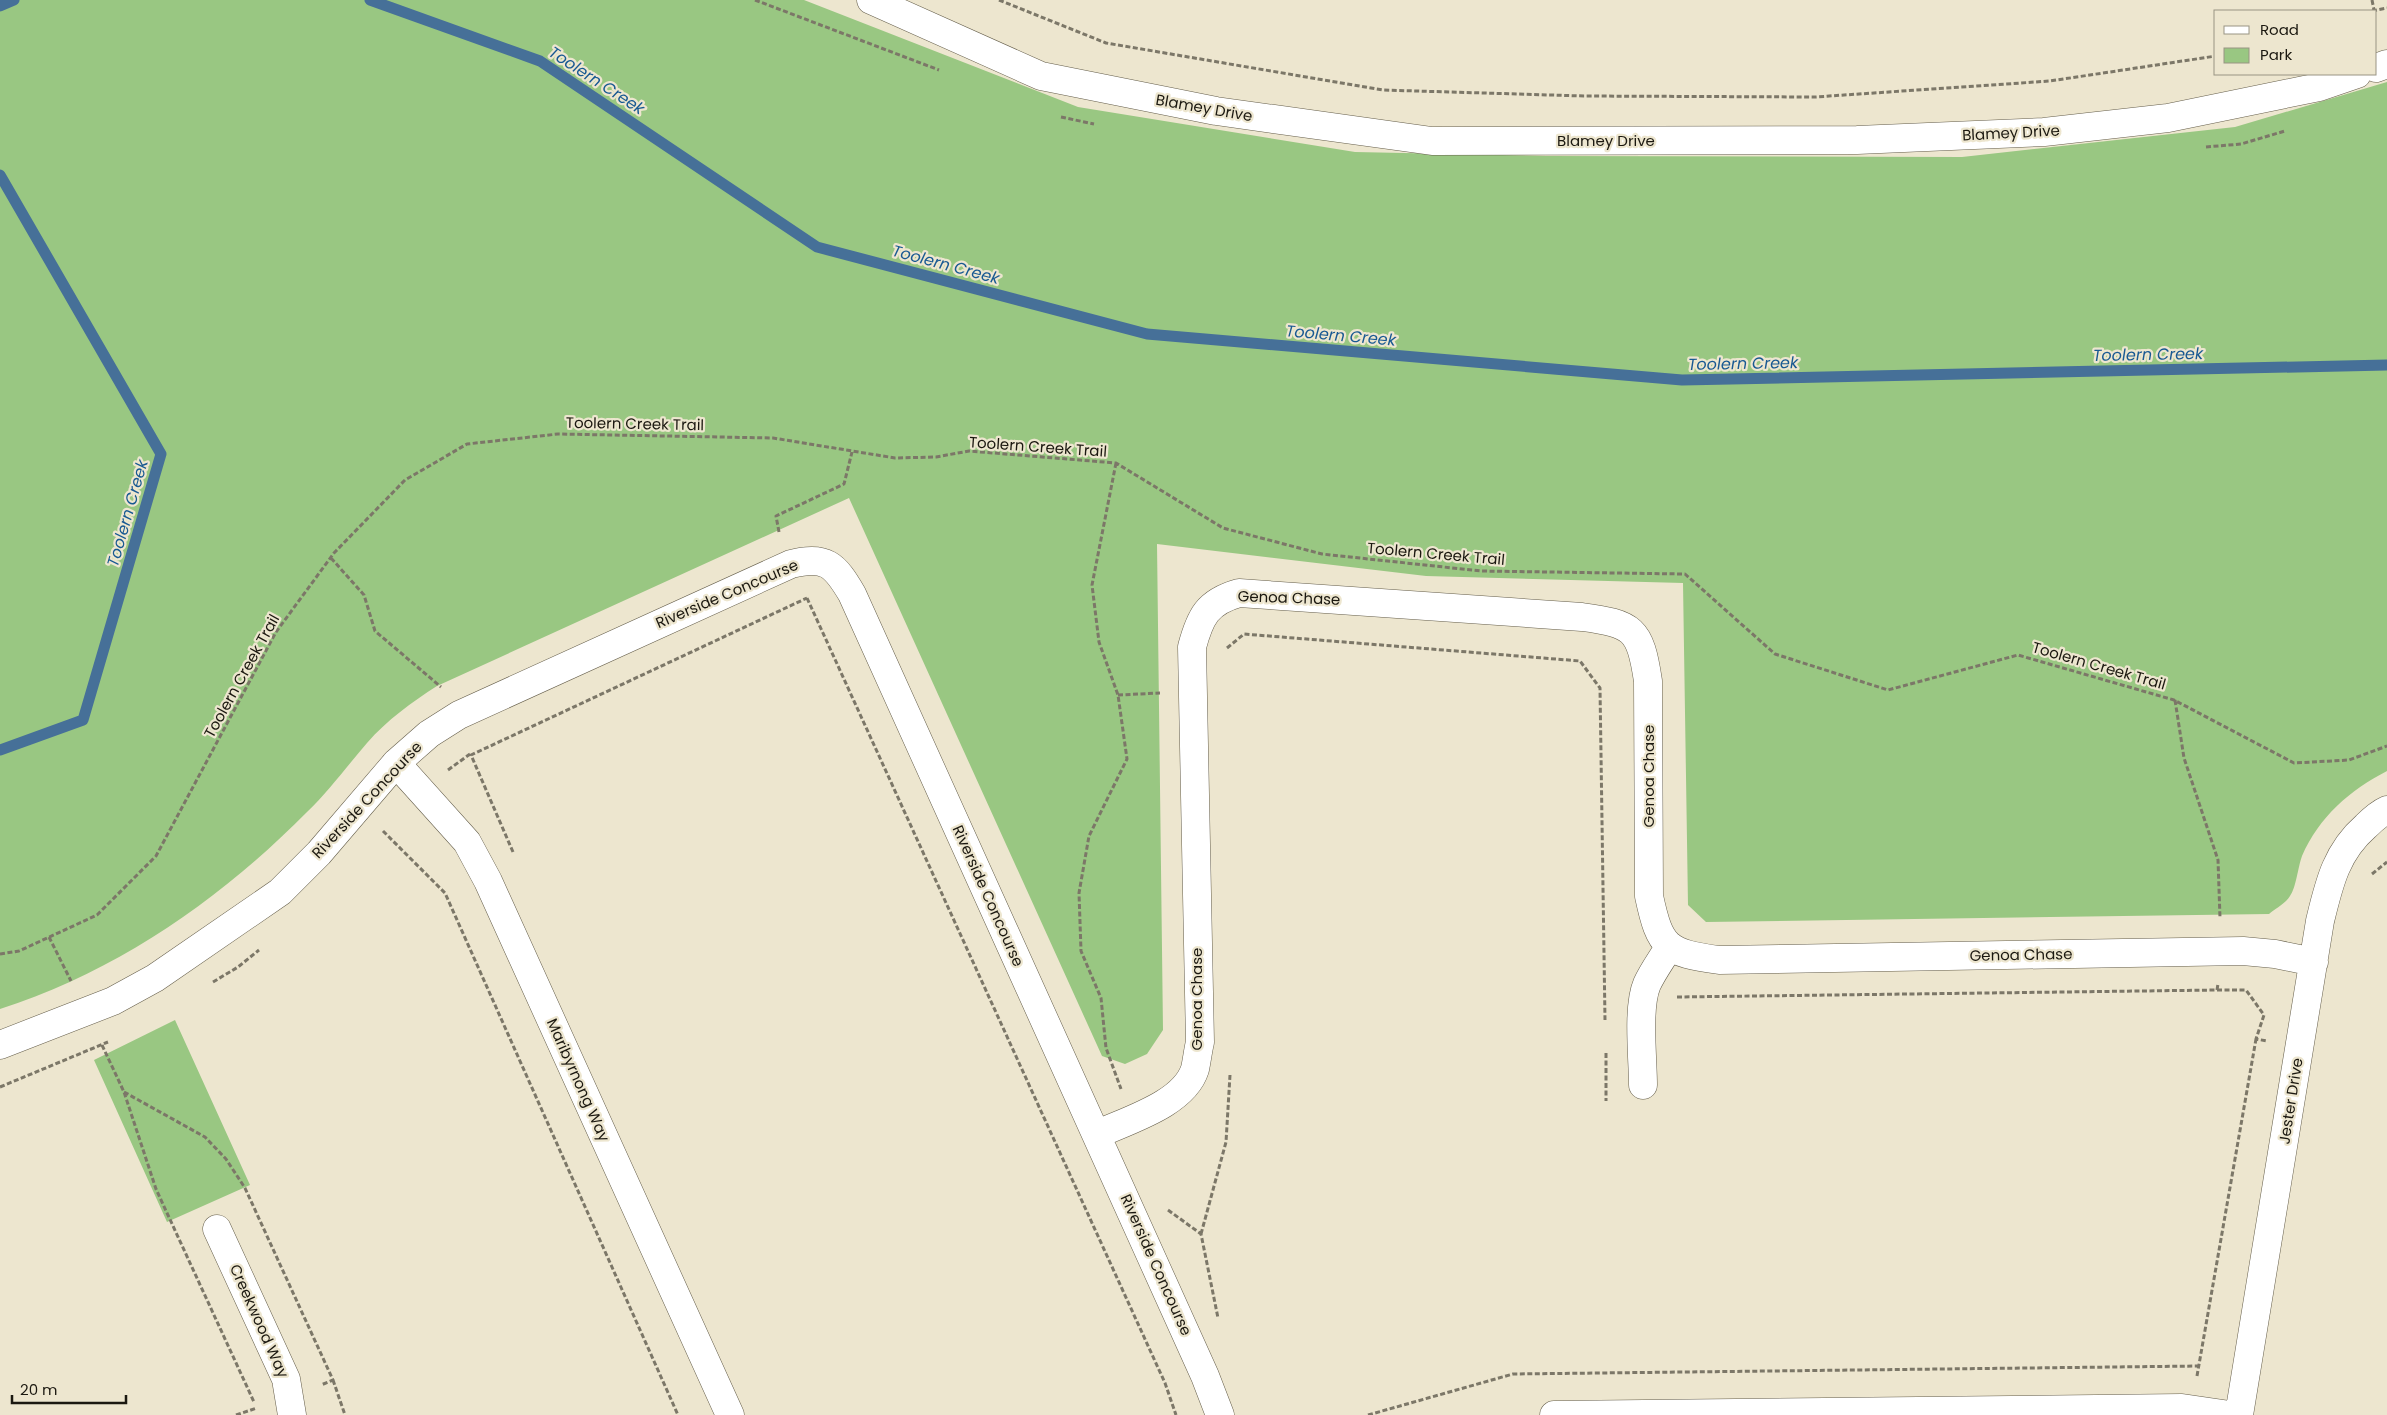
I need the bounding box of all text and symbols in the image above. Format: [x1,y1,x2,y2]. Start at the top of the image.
legend [2214,10,2377,75]
text: Road [2260,19,2299,40]
water label: Toolern Creek [544,41,650,121]
text: Park [2260,44,2292,65]
street label: Blamey Drive [1154,89,1254,126]
street label: Blamey Drive [1962,119,2060,146]
street label: Blamey Drive [1557,130,1655,151]
water label: Toolern Creek [890,239,1003,290]
water label: Toolern Creek [1285,319,1398,352]
water label: Toolern Creek [2093,342,2204,367]
water label: Toolern Creek [1688,351,1799,376]
street label: Toolern Creek Trail [566,412,704,435]
street label: Toolern Creek Trail [968,431,1108,462]
water label: Toolern Creek [101,456,154,569]
street label: Toolern Creek Trail [1366,537,1506,570]
street label: Riverside Concourse [652,554,801,633]
street label: Genoa Chase [1237,585,1341,610]
street label: Toolern Creek Trail [199,610,284,741]
street label: Toolern Creek Trail [2030,636,2168,695]
street label: Genoa Chase [1638,725,1659,827]
street label: Riverside Concourse [307,737,426,863]
street label: Riverside Concourse [948,822,1029,970]
street label: Genoa Chase [1969,943,2073,966]
street label: Genoa Chase [1186,948,1207,1050]
street label: Maribyrnong Way [542,1015,615,1145]
street label: Jester Drive [2273,1056,2308,1146]
street label: Riverside Concourse [1116,1191,1197,1339]
street label: Creekwood Way [225,1261,294,1381]
scale bar [12,1372,126,1404]
text: 20 m [20,1379,58,1400]

